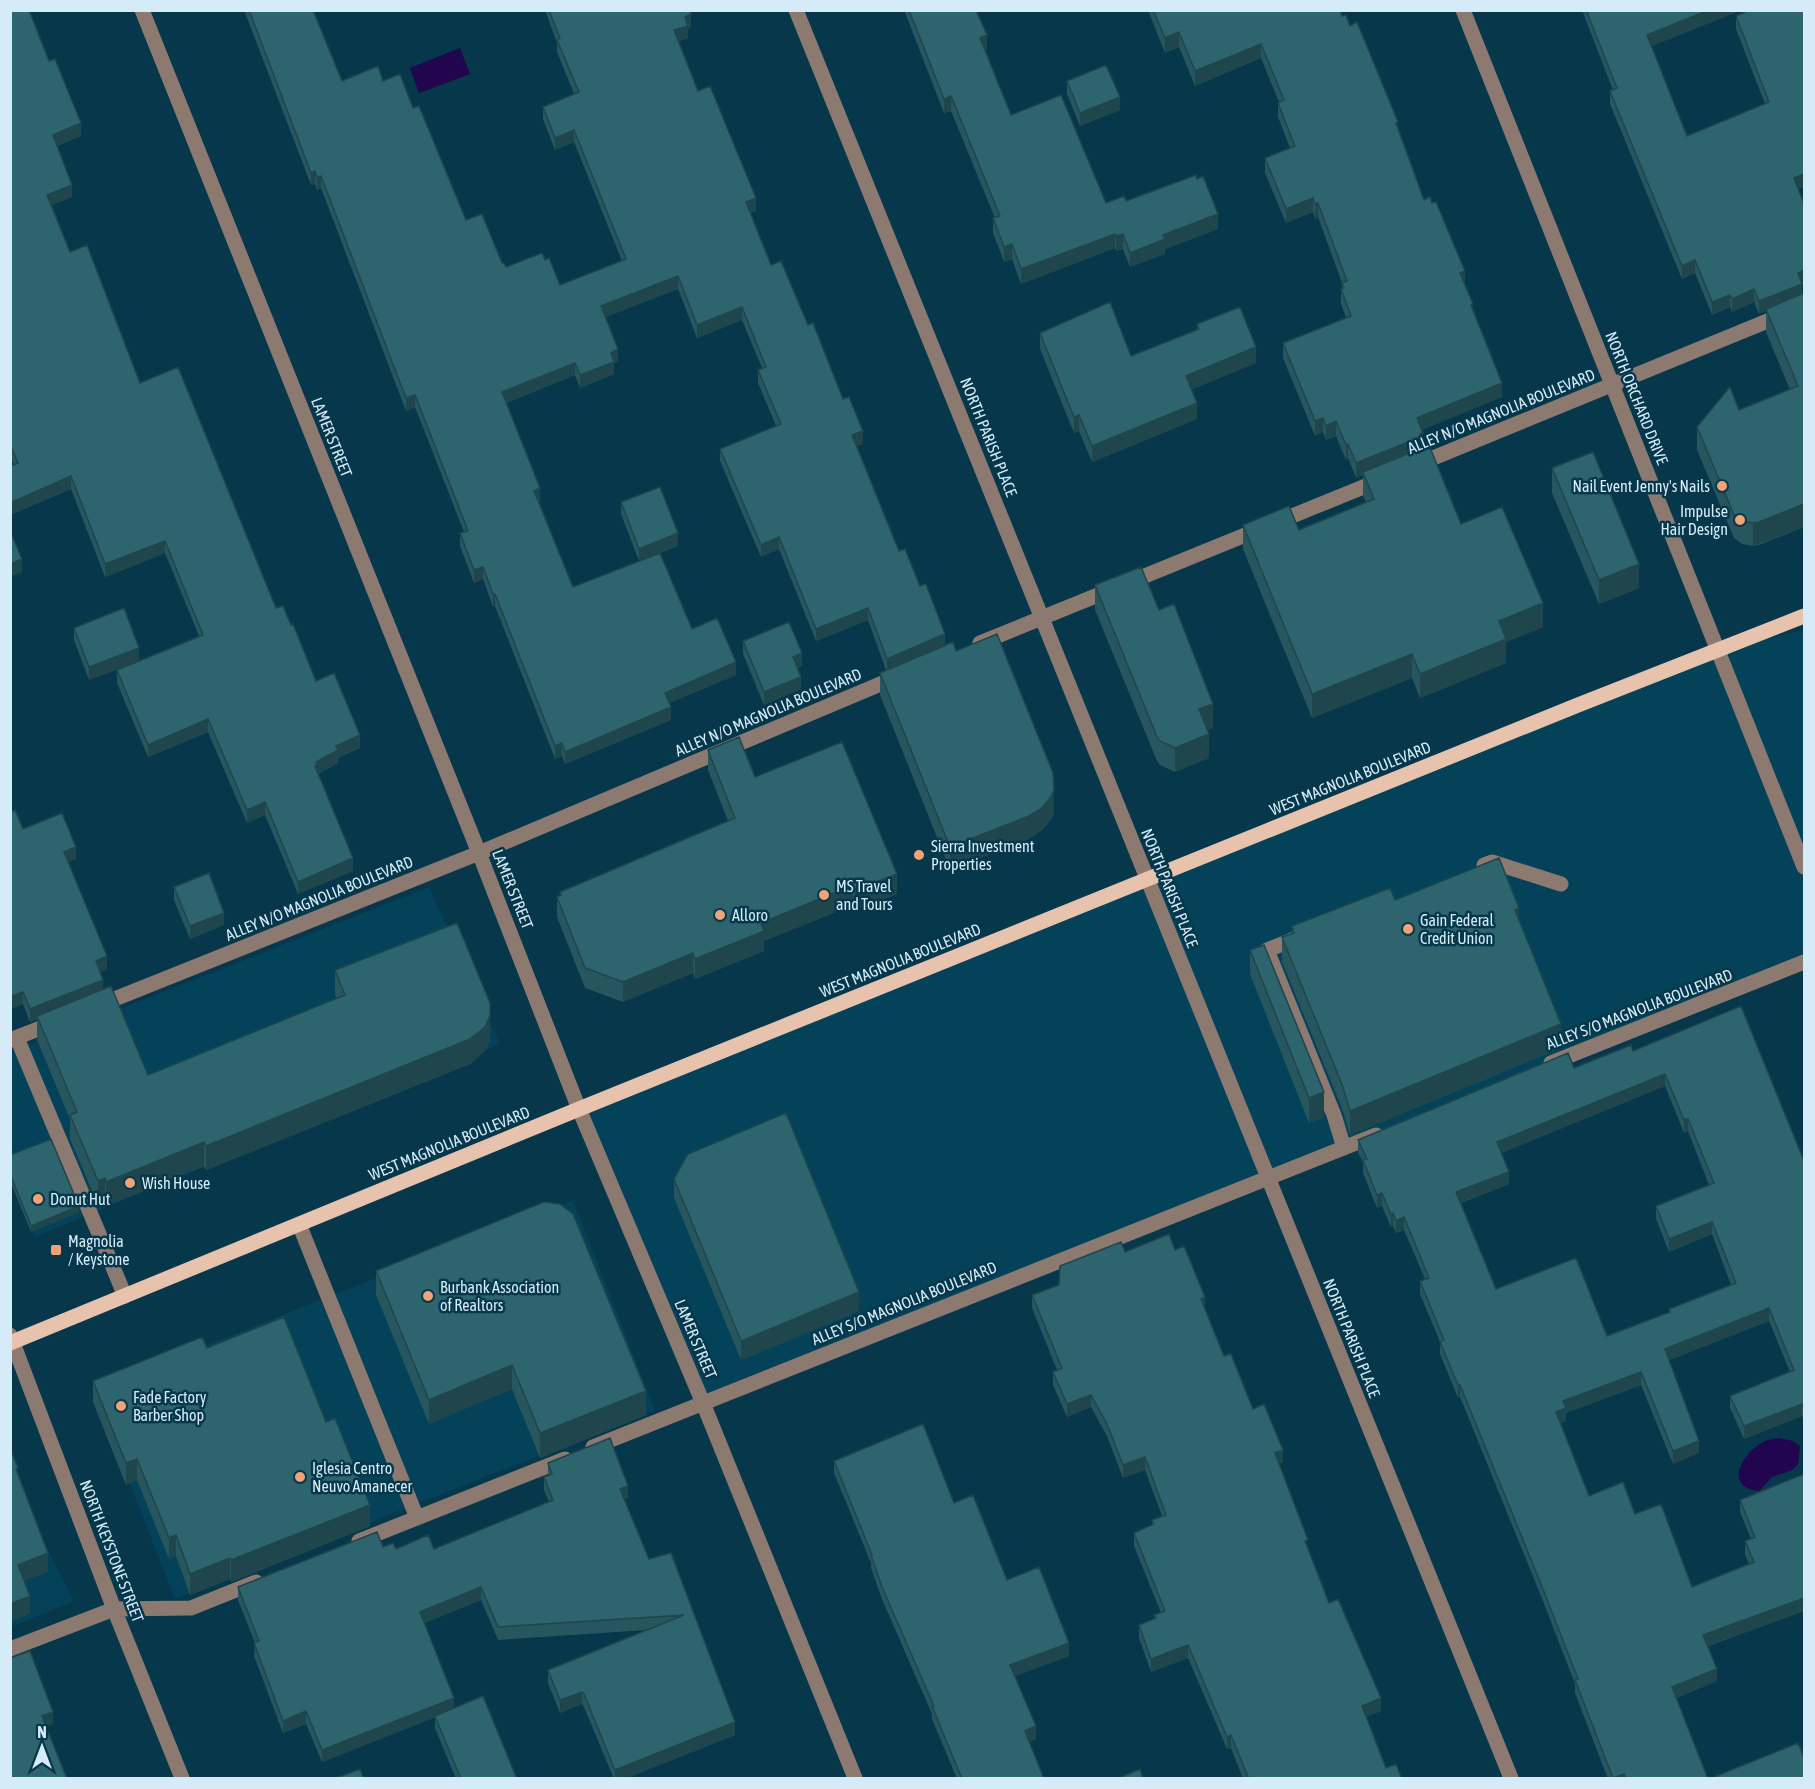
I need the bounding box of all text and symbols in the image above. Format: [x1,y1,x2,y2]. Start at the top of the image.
street label: NORTH ORCHARD DRIVE [1602,329,1672,467]
street label: ALLEY N/O MAGNOLIA BOULEVARD [1405,365,1597,457]
street label: NORTH PARISH PLACE [957,375,1021,499]
street label: LAMER STREET [308,395,356,479]
place label: Nail Event Jenny's Nails [1573,477,1710,496]
marker: Nail Event Jenny's Nails [1715,479,1729,493]
place label: Impulse Hair Design [1660,502,1728,539]
marker: Impulse Hair Design [1733,513,1747,527]
street label: ALLEY N/O MAGNOLIA BOULEVARD [672,665,864,759]
street label: WEST MAGNOLIA BOULEVARD [1267,737,1433,819]
street label: NORTH PARISH PLACE [1138,826,1202,950]
place label: Sierra Investment Properties [931,837,1035,874]
street label: LAMER STREET [489,847,537,931]
marker: Sierra Investment Properties [912,848,926,862]
street label: ALLEY N/O MAGNOLIA BOULEVARD [223,852,415,944]
place label: MS Travel and Tours [836,877,893,913]
marker: MS Travel and Tours [817,888,831,902]
place label: Alloro [732,906,768,924]
marker: Alloro [713,908,727,922]
place label: Gain Federal Credit Union [1420,911,1495,947]
street label: WEST MAGNOLIA BOULEVARD [817,919,983,1001]
marker: Gain Federal Credit Union [1401,922,1415,936]
street label: ALLEY S/O MAGNOLIA BOULEVARD [1543,965,1735,1053]
street label: WEST MAGNOLIA BOULEVARD [366,1102,532,1184]
place label: Wish House [142,1174,210,1192]
marker: Wish House [123,1176,137,1190]
place label: Donut Hut [50,1190,111,1208]
marker: Donut Hut [31,1192,45,1206]
place label: Magnolia / Keystone [68,1232,129,1269]
marker: Magnolia / Keystone [49,1243,63,1257]
street label: ALLEY S/O MAGNOLIA BOULEVARD [809,1258,999,1348]
street label: NORTH PARISH PLACE [1320,1276,1384,1400]
place label: Burbank Association of Realtors [440,1278,559,1314]
marker: Burbank Association of Realtors [421,1289,435,1303]
street label: LAMER STREET [671,1297,721,1381]
place label: Fade Factory Barber Shop [133,1388,207,1425]
marker: Fade Factory Barber Shop [114,1399,128,1413]
place label: Iglesia Centro Neuvo Amanecer [312,1459,413,1495]
marker: Iglesia Centro Neuvo Amanecer [293,1470,307,1484]
street label: NORTH KEYSTONE STREET [77,1477,147,1625]
north arrow [12,1717,72,1777]
text: N [37,1723,47,1741]

